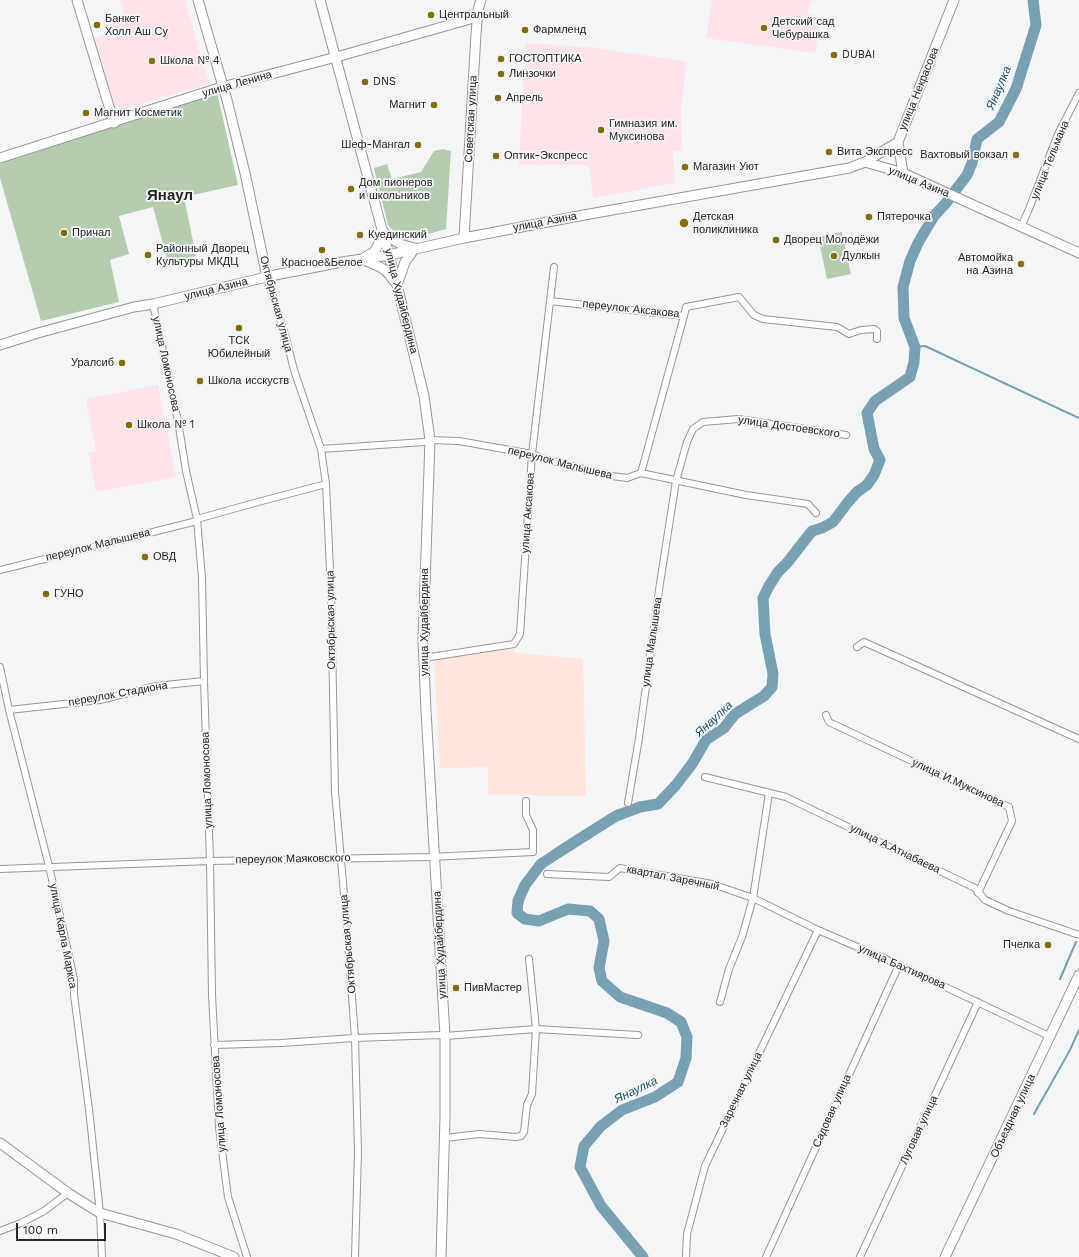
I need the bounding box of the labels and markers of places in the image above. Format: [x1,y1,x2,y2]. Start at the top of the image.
place label: Центральный [439,8,509,22]
marker: Центральный [426,10,436,20]
place label: Банкет Холл Аш Су [105,12,168,38]
place label: Детский сад Чебурашка [772,15,835,41]
marker: Банкет Холл Аш Су [92,20,102,30]
place label: Фармленд [533,23,586,37]
marker: Детский сад Чебурашка [759,23,769,33]
marker: Фармленд [520,25,530,35]
place label: DUBAI [842,48,875,62]
marker: DUBAI [829,50,839,60]
place label: ГОСТОПТИКА [509,52,582,66]
place label: Школа № 4 [160,54,220,68]
marker: ГОСТОПТИКА [496,54,506,64]
marker: Школа № 4 [147,56,157,66]
place label: Линзочки [509,67,556,81]
marker: Линзочки [496,69,506,79]
place label: DNS [373,75,396,89]
marker: DNS [360,77,370,87]
place label: Апрель [506,91,543,105]
marker: Апрель [493,93,503,103]
place label: Магнит [389,98,426,112]
marker: Магнит [429,100,439,110]
place label: Магнит Косметик [94,106,182,120]
marker: Магнит Косметик [81,108,91,118]
place label: Гимназия им. Муксинова [609,117,678,143]
marker: Гимназия им. Муксинова [596,125,606,135]
place label: Шеф-Мангал [341,138,410,152]
marker: Шеф-Мангал [413,140,423,150]
place label: Вита Экспресс [837,145,913,159]
marker: Вита Экспресс [824,147,834,157]
place label: Вахтовый вокзал [920,148,1008,162]
place label: Оптик-Экспресс [504,149,588,163]
marker: Вахтовый вокзал [1011,150,1021,160]
marker: Оптик-Экспресс [491,151,501,161]
place label: Магазин Уют [693,160,759,174]
marker: Магазин Уют [680,162,690,172]
place label: Дом пионеров и школьников [359,176,432,202]
marker: Дом пионеров и школьников [346,184,356,194]
place label: Детская поликлиника [693,210,758,236]
place label: Пятерочка [877,210,931,224]
marker: Пятерочка [864,212,874,222]
marker: Детская поликлиника [678,217,690,229]
place label: Причал [72,226,110,240]
marker: Причал [59,228,69,238]
place label: Куединский [368,228,427,242]
marker: Куединский [355,230,365,240]
place label: Дворец Молодёжи [784,233,879,247]
marker: Дворец Молодёжи [771,235,781,245]
place label: Районный Дворец Культуры МКДЦ [156,242,249,268]
marker: Красное&Белое [317,245,327,255]
place label: Дулкын [842,249,880,263]
marker: Районный Дворец Культуры МКДЦ [143,250,153,260]
marker: Дулкын [829,251,839,261]
place label: Автомойка на Азина [958,251,1013,277]
place label: Красное&Белое [281,256,363,270]
marker: Автомойка на Азина [1016,259,1026,269]
marker: ТСК Юбилейный [234,323,244,333]
place label: ТСК Юбилейный [208,334,270,360]
place label: Уралсиб [71,356,114,370]
marker: Уралсиб [117,358,127,368]
place label: Школа исскуств [208,374,289,388]
marker: Школа исскуств [195,376,205,386]
place label: Школа № 1 [137,418,194,432]
marker: Школа № 1 [124,420,134,430]
place label: ОВД [153,550,176,564]
marker: ОВД [140,552,150,562]
place label: ГУНО [54,587,83,601]
marker: ГУНО [41,589,51,599]
place label: Пчелка [1003,938,1040,952]
marker: Пчелка [1043,940,1053,950]
place label: ПивМастер [464,981,522,995]
marker: ПивМастер [451,983,461,993]

